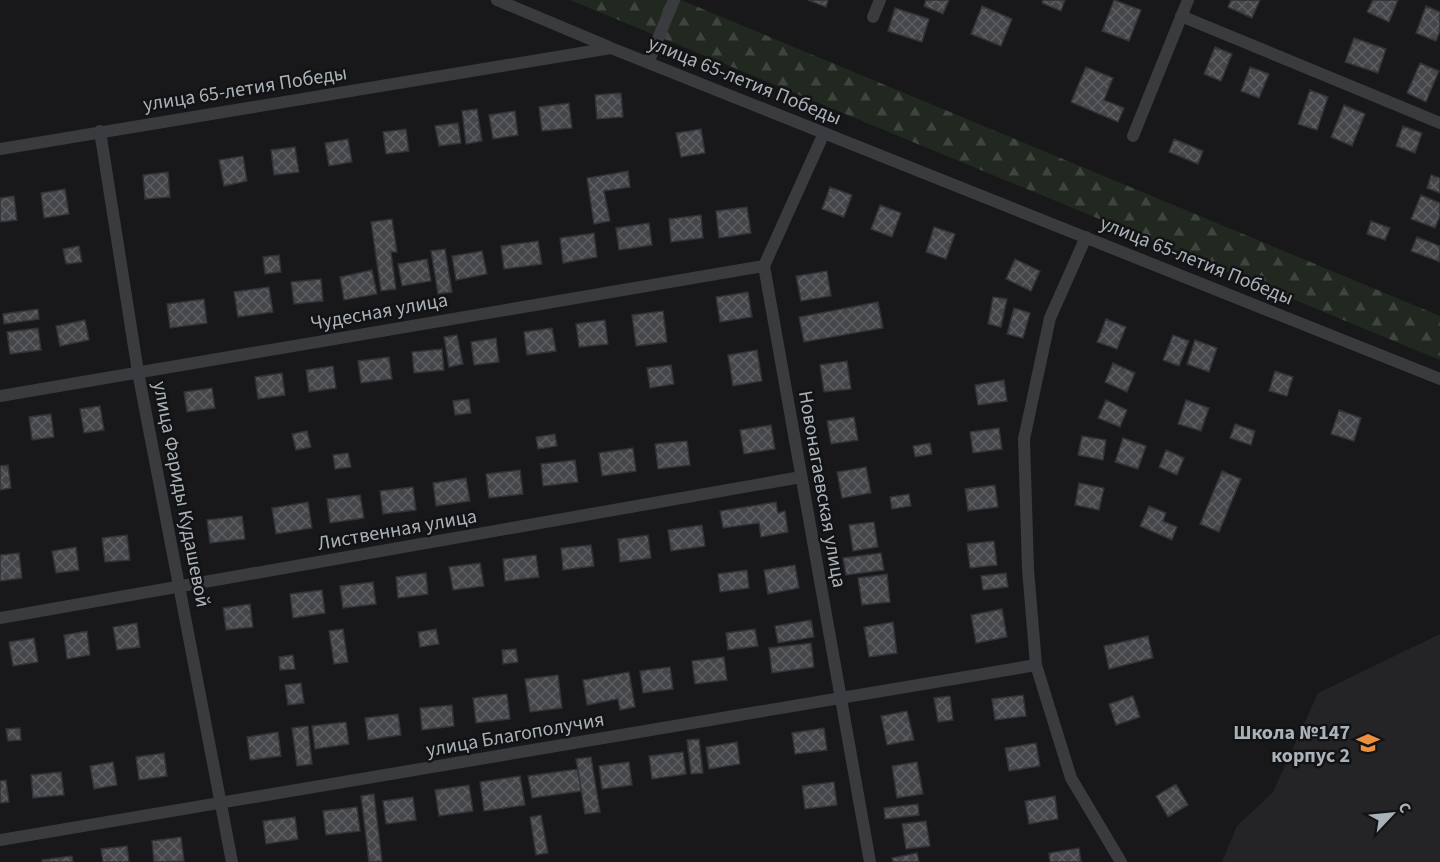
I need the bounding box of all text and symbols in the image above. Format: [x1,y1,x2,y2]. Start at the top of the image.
street label: улица 65-летия Победы [644,29,845,133]
street label: улица 65-летия Победы [141,59,349,119]
street label: улица 65-летия Победы [1096,209,1297,313]
street label: Чудесная улица [308,286,450,338]
street label: улица Фариды Кудашевой [145,379,217,610]
street label: Новонагаевская улица [791,388,853,590]
street label: Лиственная улица [315,502,479,558]
street label: улица Благополучия [424,706,607,764]
place label: Школа №147 корпус 2 [1233,719,1350,770]
school or university icon: Школа №147 корпус 2 [1355,730,1381,756]
north arrow [1362,784,1422,844]
text: С [1393,799,1417,817]

